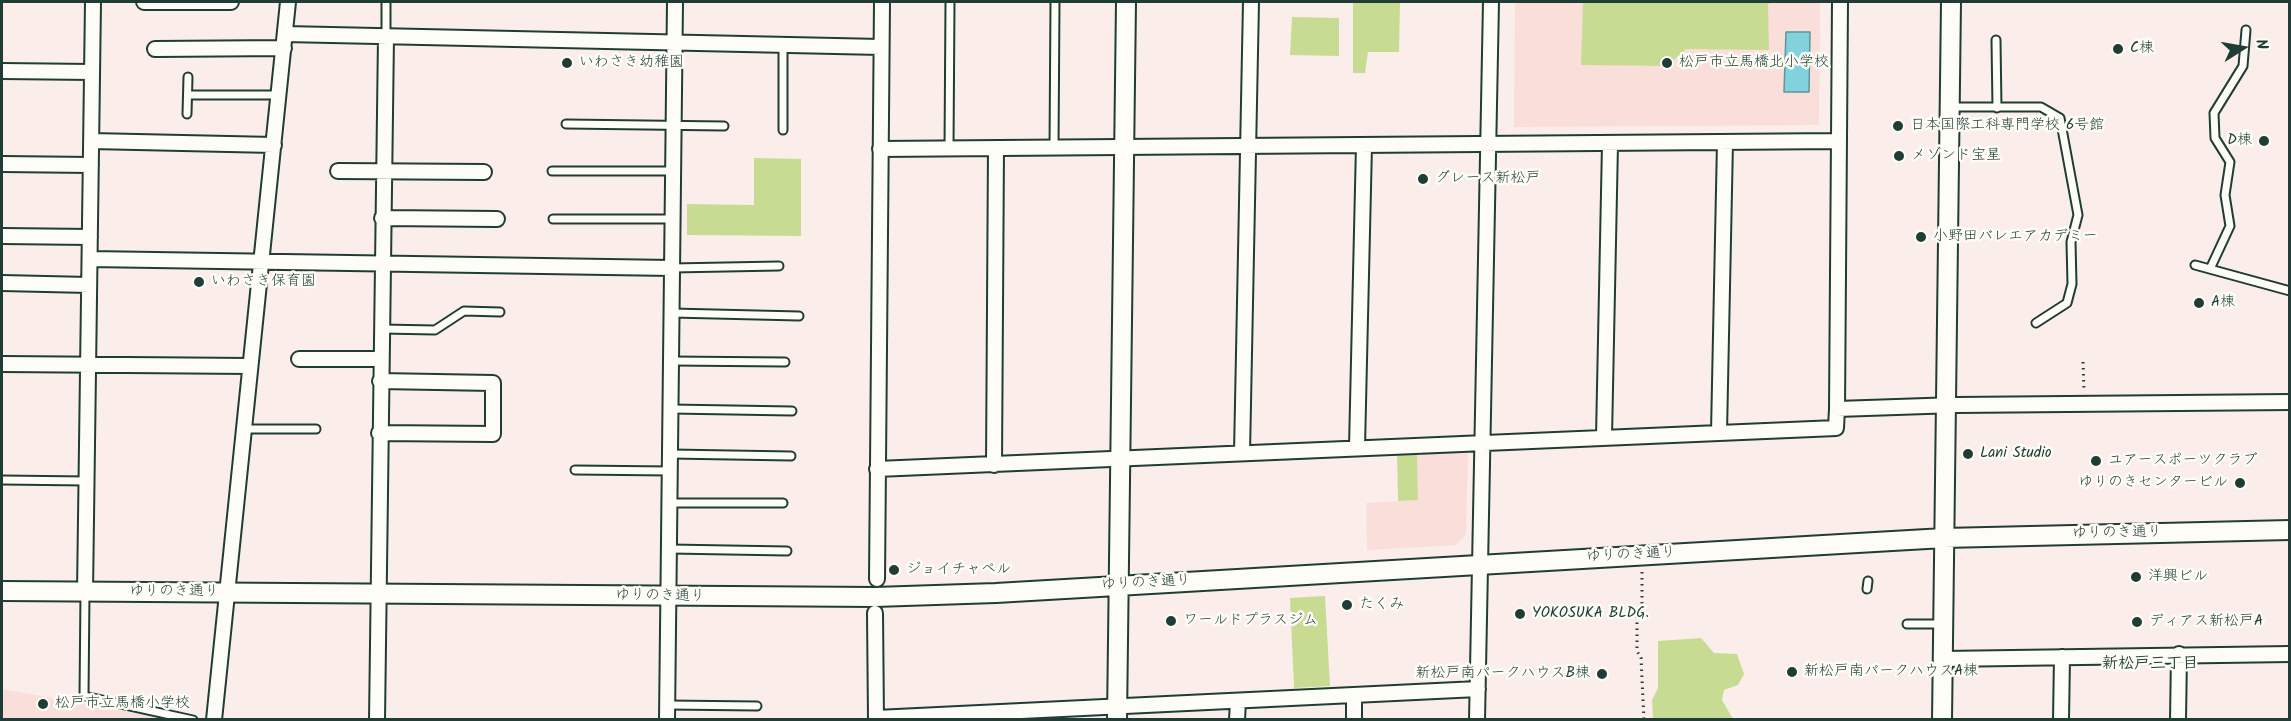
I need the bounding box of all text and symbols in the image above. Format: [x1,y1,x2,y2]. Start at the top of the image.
north arrow [2213,18,2273,78]
text: N [2248,37,2274,52]
place label: C棟 [2130,40,2154,58]
marker: C棟 [2111,42,2125,56]
place label: いわさき幼稚園 [579,54,684,72]
place label: 松戸市立馬橋北小学校 [1679,54,1829,72]
marker: いわさき幼稚園 [560,56,574,70]
marker: 松戸市立馬橋北小学校 [1660,56,1674,70]
place label: 日本国際工科専門学校 6号館 [1910,117,2104,135]
marker: 日本国際工科専門学校 6号館 [1891,119,1905,133]
place label: D棟 [2227,132,2252,150]
marker: D棟 [2257,134,2271,148]
place label: メゾンド宝星 [1911,147,2001,165]
marker: メゾンド宝星 [1892,149,1906,163]
place label: グレース新松戸 [1435,170,1541,188]
marker: グレース新松戸 [1416,172,1430,186]
place label: 小野田バレエアカデミー [1933,228,2098,246]
marker: 小野田バレエアカデミー [1914,230,1928,244]
place label: いわさき保育園 [211,273,316,291]
marker: いわさき保育園 [192,275,206,289]
place label: A棟 [2211,294,2235,312]
marker: A棟 [2192,296,2206,310]
place label: Lani Studio [1980,445,2052,463]
marker: Lani Studio [1961,447,1975,461]
place label: ユアースポーツクラブ [2108,452,2257,470]
marker: ユアースポーツクラブ [2089,454,2103,468]
place label: ゆりのきセンタービル [2078,474,2228,492]
marker: ゆりのきセンタービル [2233,476,2247,490]
street label: ゆりのき通り [2072,524,2162,544]
street label: ゆりのき通り [1586,545,1676,567]
place label: ジョイチャペル [906,561,1011,579]
marker: ジョイチャペル [887,563,901,577]
place label: 洋興ビル [2148,568,2208,586]
marker: 洋興ビル [2129,570,2143,584]
street label: ゆりのき通り [1101,573,1191,595]
street label: ゆりのき通り [129,583,219,601]
street label: ゆりのき通り [615,587,705,607]
place label: たくみ [1359,596,1404,614]
marker: たくみ [1340,598,1354,612]
place label: YOKOSUKA BLDG. [1532,605,1649,623]
marker: YOKOSUKA BLDG. [1513,607,1527,621]
place label: ワールドプラスジム [1183,612,1318,630]
place label: ディアス新松戸A [2149,613,2263,631]
marker: ワールドプラスジム [1164,614,1178,628]
marker: ディアス新松戸A [2130,615,2144,629]
district label: 新松戸三丁目 [2102,655,2198,675]
place label: 新松戸南パークハウスA棟 [1804,663,1978,681]
place label: 新松戸南パークハウスB棟 [1415,665,1590,683]
marker: 新松戸南パークハウスA棟 [1785,665,1799,679]
marker: 新松戸南パークハウスB棟 [1595,667,1609,681]
place label: 松戸市立馬橋小学校 [55,695,190,713]
marker: 松戸市立馬橋小学校 [36,697,50,711]

